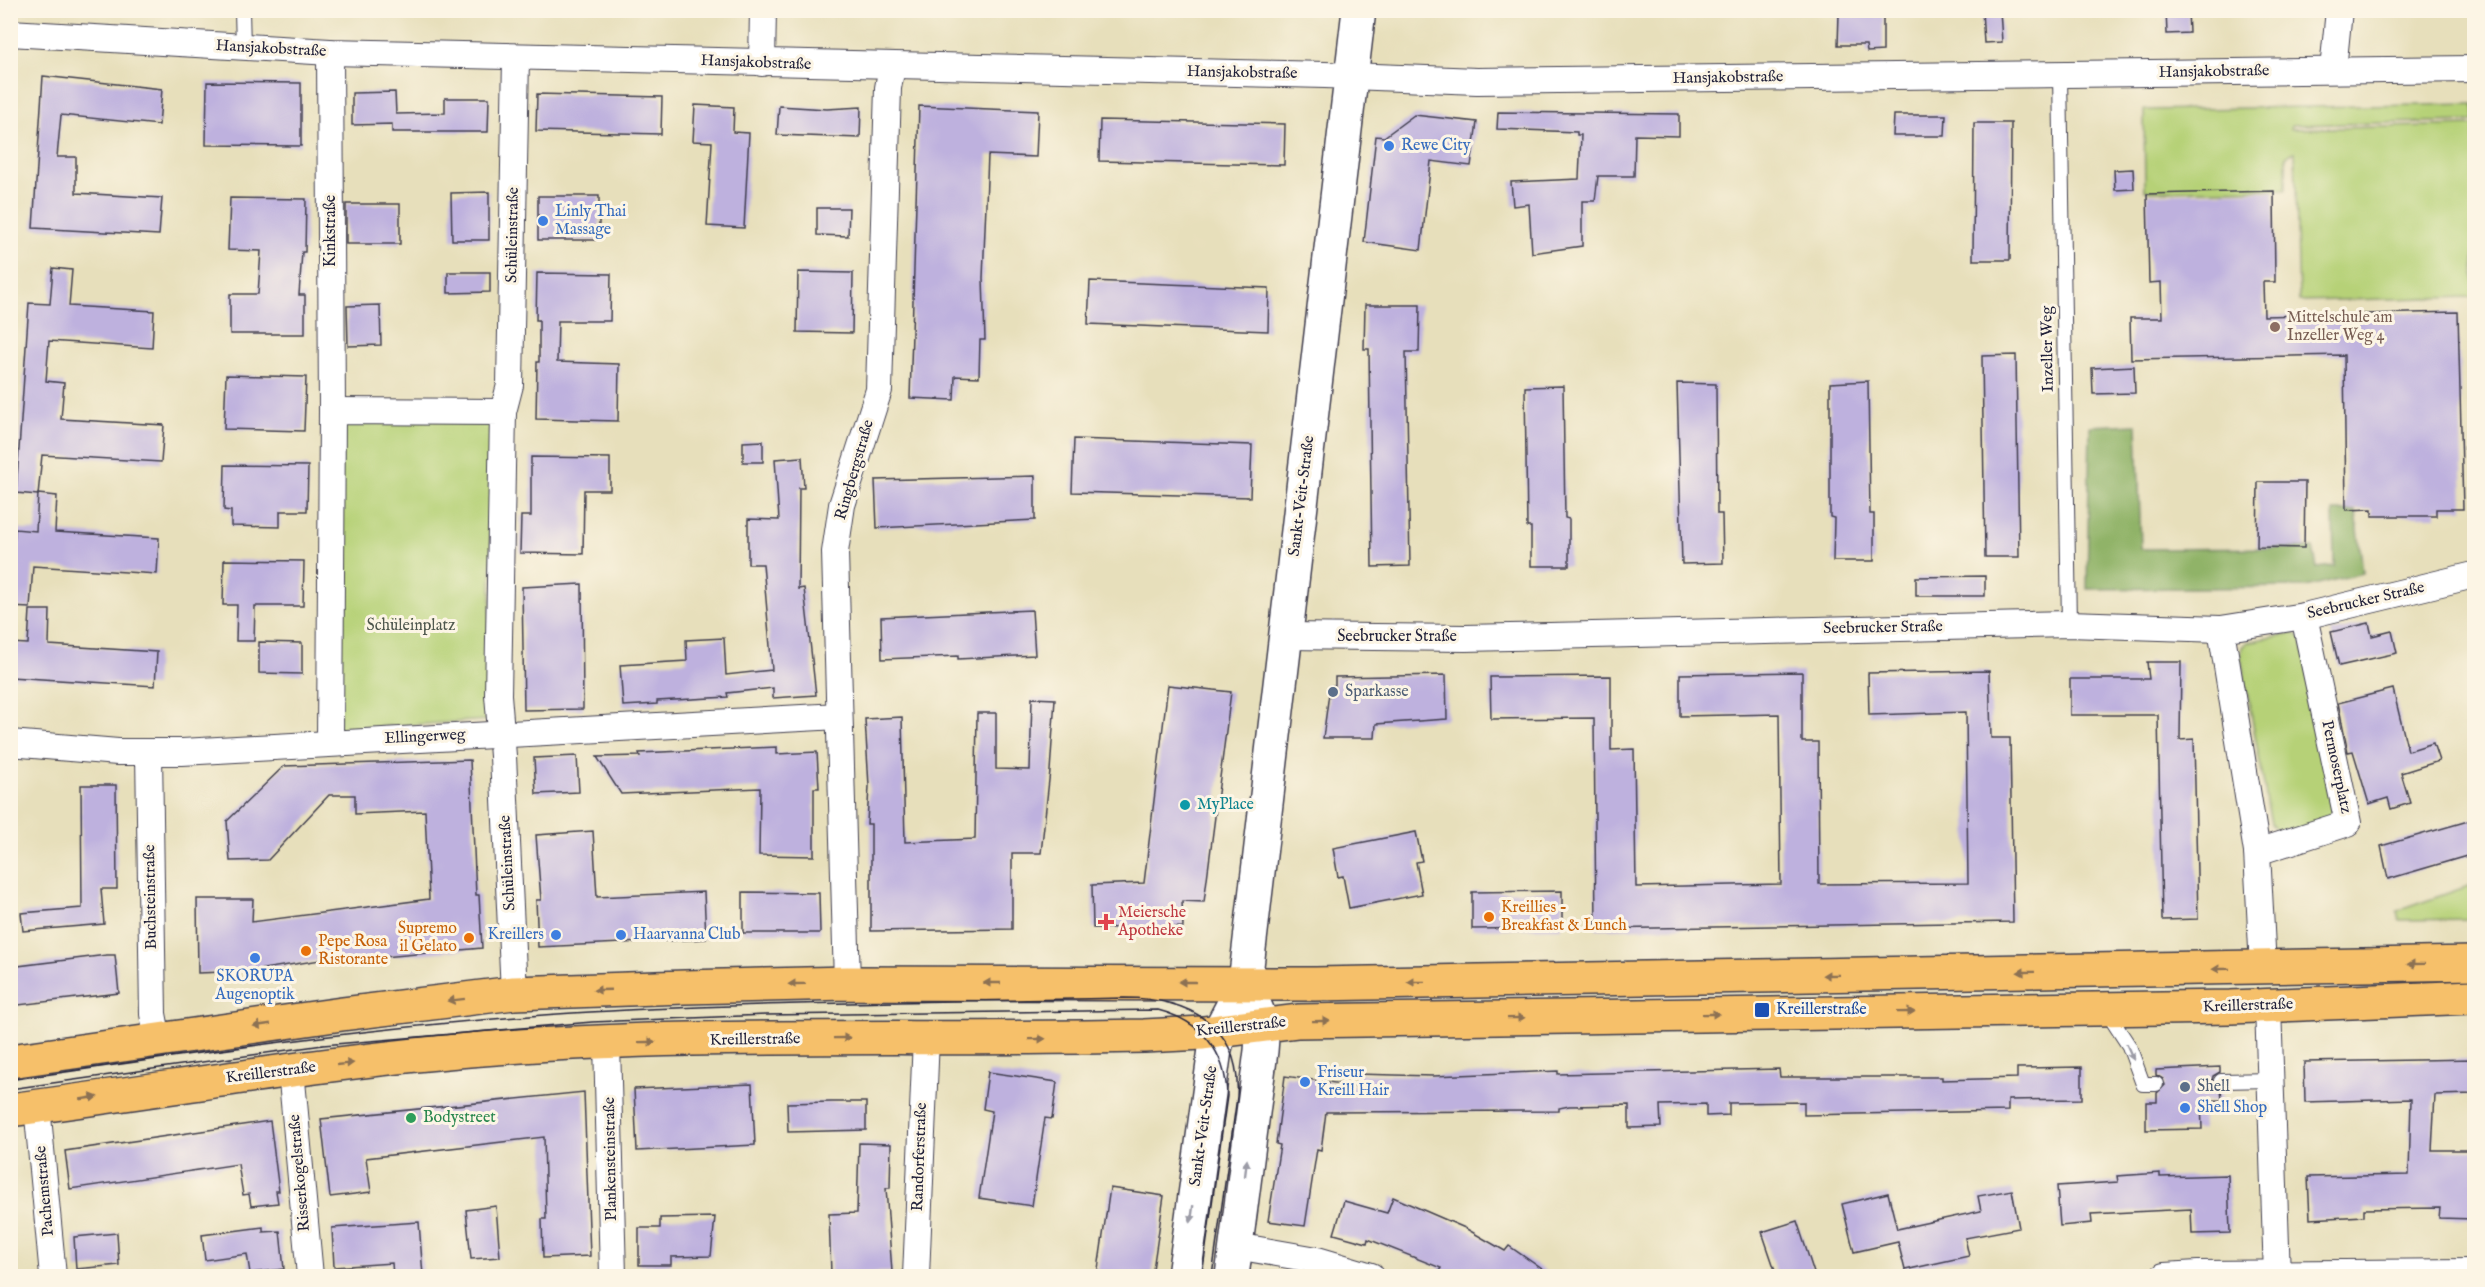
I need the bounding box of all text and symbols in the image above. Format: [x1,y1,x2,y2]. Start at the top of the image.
street label: Hansjakobstraße [215,36,327,62]
street label: Hansjakobstraße [700,51,812,75]
street label: Hansjakobstraße [2159,61,2269,83]
street label: Hansjakobstraße [1187,62,1297,84]
street label: Hansjakobstraße [1673,67,1783,89]
place label: Rewe City [1401,136,1471,156]
marker: Rewe City [1382,139,1396,153]
street label: Schüleinstraße [502,187,524,283]
street label: Kinkstraße [321,195,341,267]
place label: Linly Thai Massage [555,202,626,240]
marker: Linly Thai Massage [536,214,550,228]
street label: Inzeller Weg [2037,305,2059,392]
place label: Mittelschule am Inzeller Weg 4 [2287,308,2393,346]
marker: Mittelschule am Inzeller Weg 4 [2268,320,2282,334]
street label: Ringbergstraße [831,417,879,523]
street label: Sankt-Veit-Straße [1285,435,1319,557]
street label: Seebrucker Straße [2305,578,2427,624]
park label: Schüleinplatz [366,616,456,636]
street label: Seebrucker Straße [1823,617,1943,639]
street label: Seebrucker Straße [1337,627,1457,647]
place label: Sparkasse [1345,682,1409,702]
marker: Sparkasse [1326,685,1340,699]
street label: Permoserplatz [2316,719,2356,815]
street label: Ellingerweg [384,725,466,749]
place label: MyPlace [1197,795,1254,815]
marker: MyPlace [1178,798,1192,812]
street label: Schüleinstraße [496,815,520,911]
street label: Buchsteinstraße [140,844,162,950]
place label: Kreillies - Breakfast & Lunch [1501,898,1627,936]
place label: Meiersche Apotheke [1117,903,1186,941]
marker: Kreillies - Breakfast & Lunch [1482,910,1496,924]
marker: Meiersche Apotheke [1099,915,1113,929]
place label: Supremo il Gelato [398,919,457,957]
place label: Kreillers [487,925,544,945]
place label: Haarvanna Club [633,925,741,945]
marker: Kreillers [549,928,563,942]
marker: Haarvanna Club [614,928,628,942]
marker: Supremo il Gelato [462,931,476,945]
place label: Pepe Rosa Ristorante [318,932,388,970]
marker: Pepe Rosa Ristorante [299,944,313,958]
marker: SKORUPA Augenoptik [248,951,262,965]
one-way arrow [2407,960,2426,969]
one-way arrow [2212,964,2231,974]
place label: SKORUPA Augenoptik [214,967,295,1005]
one-way arrow [2017,967,2036,977]
one-way arrow [1822,970,1841,980]
one-way arrow [1177,977,1196,987]
one-way arrow [1406,977,1425,987]
one-way arrow [982,978,1001,988]
one-way arrow [787,979,806,989]
one-way arrow [593,986,612,995]
street label: Kreillerstraße [2202,994,2294,1018]
one-way arrow [446,996,465,1005]
place label: Kreillerstraße [1776,1000,1866,1020]
marker: Kreillerstraße [1753,1001,1771,1019]
one-way arrow [1897,1007,1916,1017]
one-way arrow [1702,1010,1721,1019]
street label: Kreillerstraße [1195,1012,1287,1042]
one-way arrow [1507,1013,1526,1022]
one-way arrow [1312,1016,1331,1025]
one-way arrow [253,1021,272,1030]
street label: Kreillerstraße [710,1029,800,1051]
one-way arrow [832,1034,851,1043]
one-way arrow [1027,1034,1046,1043]
one-way arrow [637,1037,656,1047]
one-way arrow [2126,1043,2135,1061]
street label: Kreillerstraße [225,1058,317,1088]
one-way arrow [335,1059,354,1069]
place label: Friseur Kreill Hair [1317,1063,1389,1101]
street label: Sankt-Veit-Straße [1186,1065,1222,1187]
marker: Friseur Kreill Hair [1298,1075,1312,1089]
place label: Shell [2197,1077,2230,1097]
marker: Shell [2178,1080,2192,1094]
one-way arrow [80,1094,99,1103]
street label: Plankensteinstraße [600,1097,622,1221]
place label: Shell Shop [2197,1098,2268,1118]
marker: Shell Shop [2178,1101,2192,1115]
street label: Randorferstraße [908,1102,932,1212]
place label: Bodystreet [423,1108,496,1128]
marker: Bodystreet [404,1111,418,1125]
street label: Risserkogelstraße [285,1113,315,1233]
street label: Pachemstraße [31,1145,59,1237]
one-way arrow [1242,1158,1251,1177]
one-way arrow [1187,1205,1196,1224]

